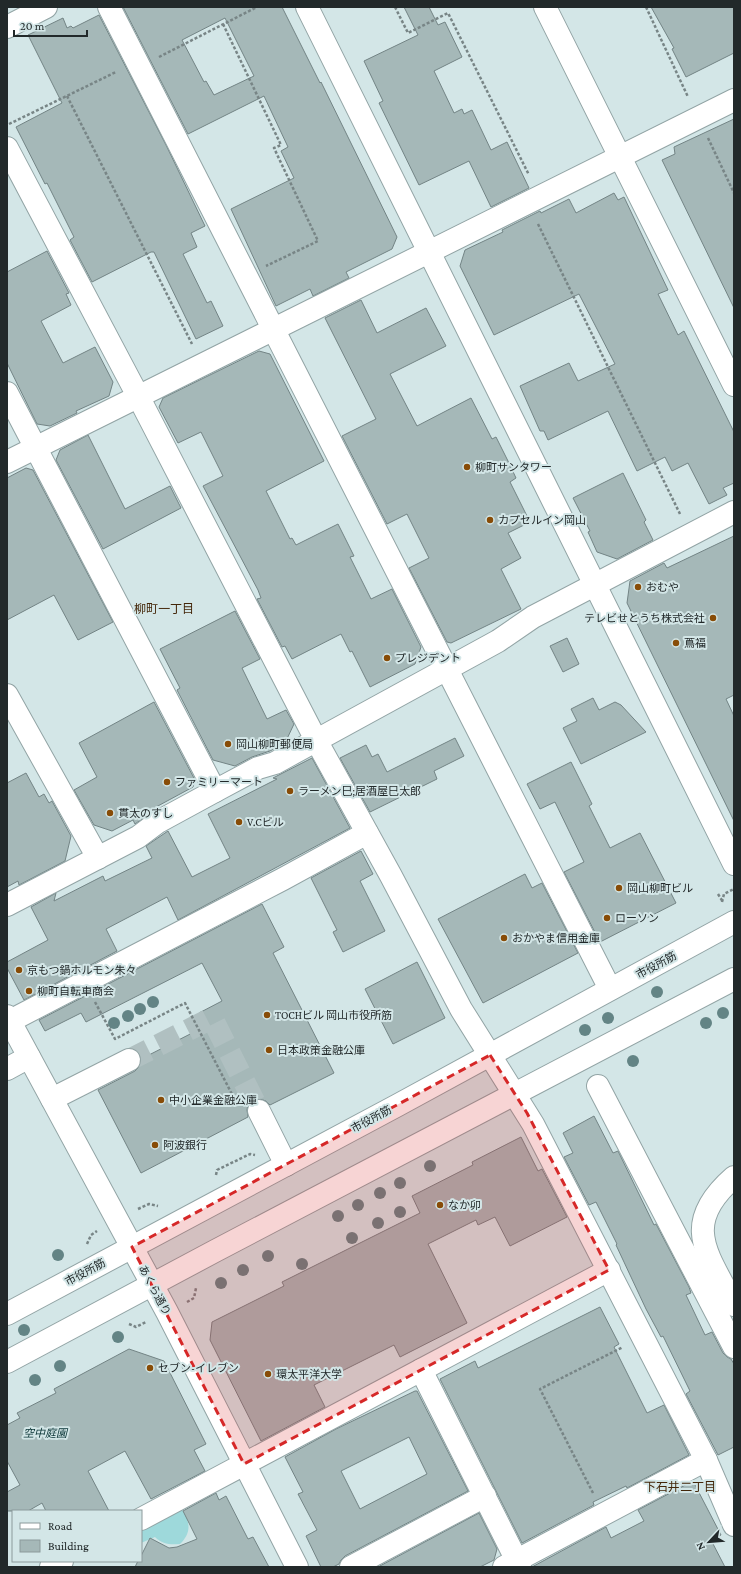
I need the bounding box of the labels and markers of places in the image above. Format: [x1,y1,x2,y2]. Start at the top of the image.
place label: 柳町サンタワー [475,461,552,473]
marker: 柳町サンタワー [462,462,472,472]
place label: カプセルイン岡山 [498,514,586,526]
marker: カプセルイン岡山 [485,515,495,525]
place label: おむや [646,581,679,593]
marker: おむや [633,582,643,592]
place label: テレビせとうち株式会社 [584,612,705,624]
marker: テレビせとうち株式会社 [708,613,718,623]
place label: 蔦福 [684,637,706,649]
marker: 蔦福 [671,638,681,648]
place label: プレジデント [395,652,461,664]
marker: プレジデント [382,653,392,663]
place label: 岡山柳町郵便局 [236,738,313,750]
marker: 岡山柳町郵便局 [223,739,233,749]
place label: ファミリーマート [175,776,263,788]
marker: ファミリーマート [162,777,172,787]
place label: ラーメン巳;居酒屋巳太郎 [298,785,421,798]
marker: ラーメン巳;居酒屋巳太郎 [285,786,295,796]
place label: 貫太のすし [118,807,173,819]
marker: 貫太のすし [105,808,115,818]
place label: V.Cビル [247,816,284,828]
marker: V.Cビル [234,817,244,827]
place label: 岡山柳町ビル [627,882,693,894]
marker: 岡山柳町ビル [614,883,624,893]
place label: ローソン [615,912,659,924]
marker: ローソン [602,913,612,923]
place label: おかやま信用金庫 [512,932,600,944]
marker: おかやま信用金庫 [499,933,509,943]
place label: 京もつ鍋ホルモン朱々 [27,964,137,976]
marker: 京もつ鍋ホルモン朱々 [14,965,24,975]
place label: 柳町自転車商会 [37,985,114,997]
marker: 柳町自転車商会 [24,986,34,996]
place label: TOCHビル 岡山市役所筋 [275,1009,392,1021]
marker: TOCHビル 岡山市役所筋 [262,1010,272,1020]
place label: 日本政策金融公庫 [277,1044,365,1056]
marker: 日本政策金融公庫 [264,1045,274,1055]
place label: 中小企業金融公庫 [169,1094,257,1106]
marker: 中小企業金融公庫 [156,1095,166,1105]
place label: 阿波銀行 [163,1139,207,1151]
marker: 阿波銀行 [150,1140,160,1150]
place label: なか卯 [448,1199,481,1211]
marker: なか卯 [435,1200,445,1210]
place label: セブン-イレブン [158,1362,239,1374]
marker: セブン-イレブン [145,1363,155,1373]
place label: 環太平洋大学 [276,1368,342,1380]
marker: 環太平洋大学 [263,1369,273,1379]

